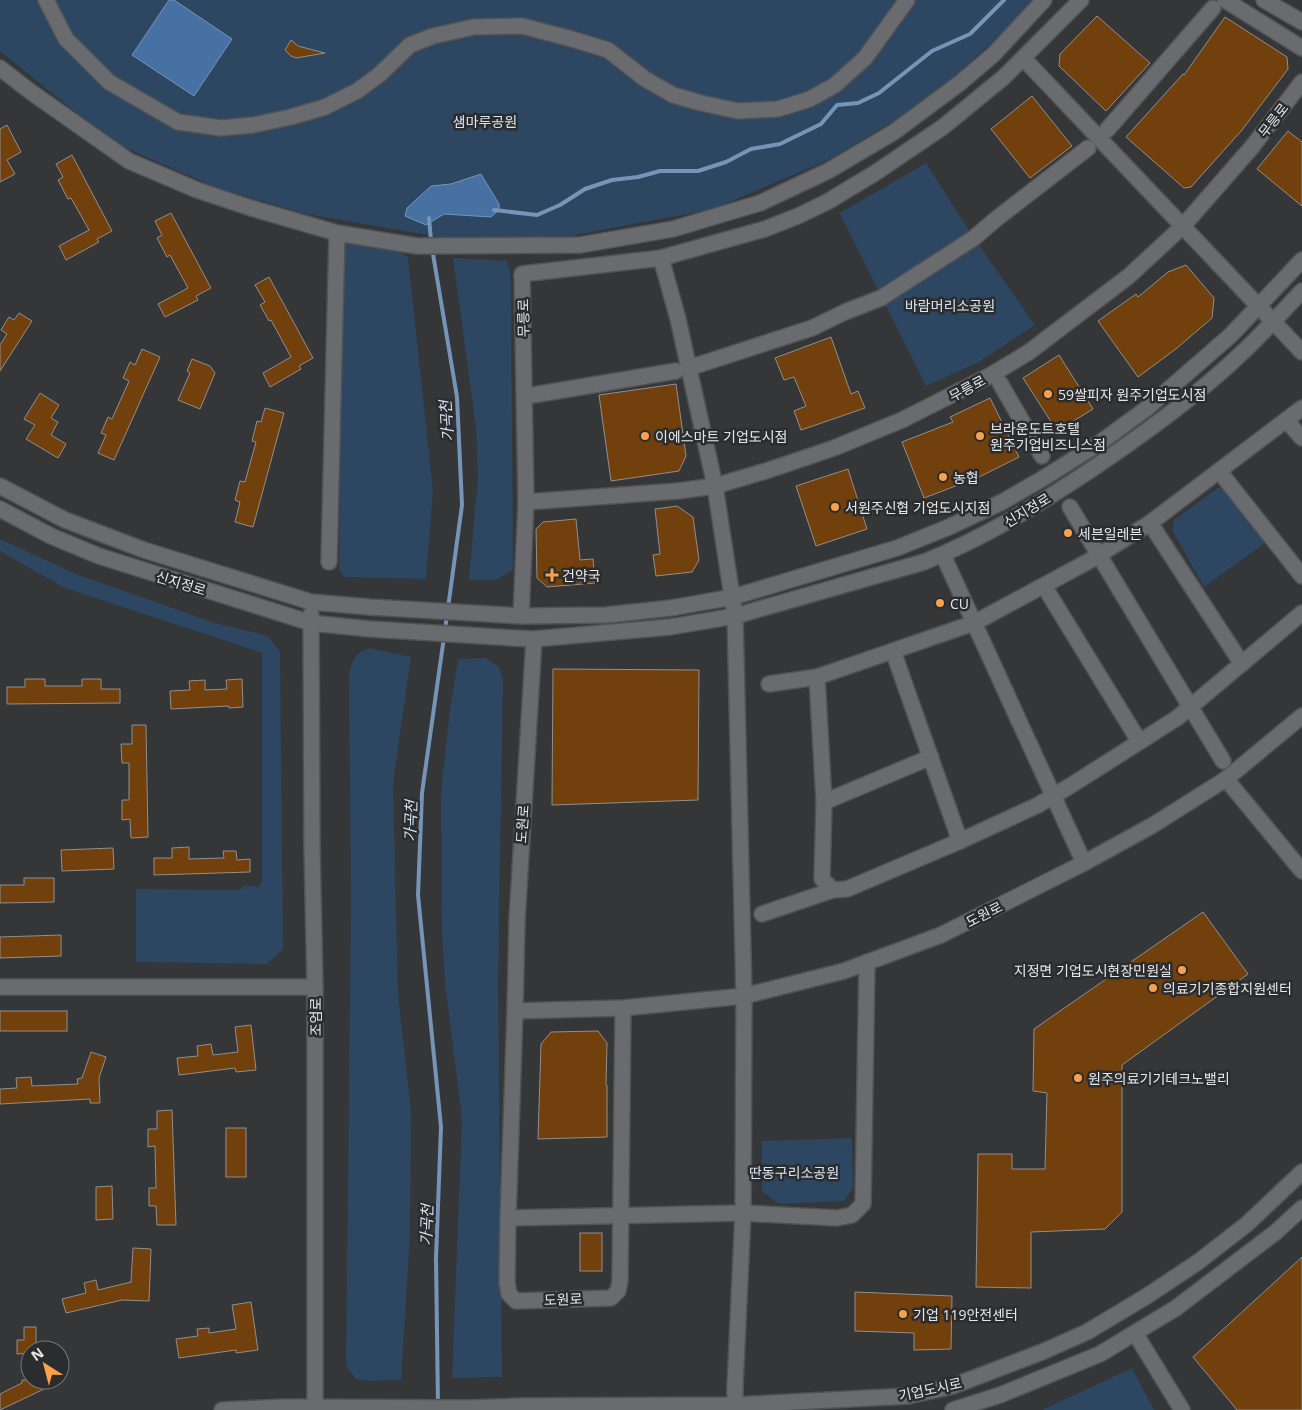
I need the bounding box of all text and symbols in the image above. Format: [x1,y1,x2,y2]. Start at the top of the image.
street label: 무릉로 [1254,99,1292,141]
park label: 샘마루공원 [453,112,517,131]
park label: 바람머리소공원 [905,296,995,315]
street label: 무릉로 [513,298,533,337]
street label: 무릉로 [945,370,989,405]
place label: 59쌀피자 원주기업도시점 [1058,385,1206,404]
marker: 59쌀피자 원주기업도시점 [1042,388,1054,400]
water label: 가곡천 [434,397,457,442]
place label: 브라운도트호텔 원주기업비즈니스점 [990,419,1106,454]
place label: 이에스마트 기업도시점 [655,427,787,446]
marker: 이에스마트 기업도시점 [639,430,651,442]
marker: 브라운도트호텔 원주기업비즈니스점 [974,430,986,442]
place label: 농협 [953,468,979,487]
marker: 농협 [937,471,949,483]
street label: 신지정로 [1000,489,1054,531]
place label: 서원주신협 기업도시지점 [845,498,990,517]
marker: 서원주신협 기업도시지점 [829,501,841,513]
place label: 세븐일레븐 [1078,524,1143,543]
marker: 세븐일레븐 [1062,527,1074,539]
street label: 신지정로 [154,566,209,600]
place label: 건약국 [562,566,601,585]
marker: 건약국 [546,569,558,581]
place label: CU [950,594,969,613]
marker: CU [934,597,946,609]
water label: 가곡천 [399,798,421,842]
street label: 도원로 [511,804,533,844]
street label: 도원로 [962,897,1006,931]
place label: 지정면 기업도시현장민원실 [1014,961,1172,980]
marker: 지정면 기업도시현장민원실 [1176,964,1188,976]
place label: 의료기기종합지원센터 [1163,979,1292,998]
marker: 의료기기종합지원센터 [1147,982,1159,994]
street label: 조엄로 [306,998,325,1036]
place label: 원주의료기기테크노밸리 [1088,1069,1230,1088]
marker: 원주의료기기테크노밸리 [1072,1072,1084,1084]
park label: 딴동구리소공원 [749,1163,839,1182]
water label: 가곡천 [415,1202,437,1246]
street label: 도원로 [543,1289,583,1309]
place label: 기업 119안전센터 [913,1305,1018,1324]
marker: 기업 119안전센터 [897,1308,909,1320]
north arrow [20,1340,70,1390]
text: N [27,1343,47,1365]
street label: 기업도시로 [897,1373,964,1405]

